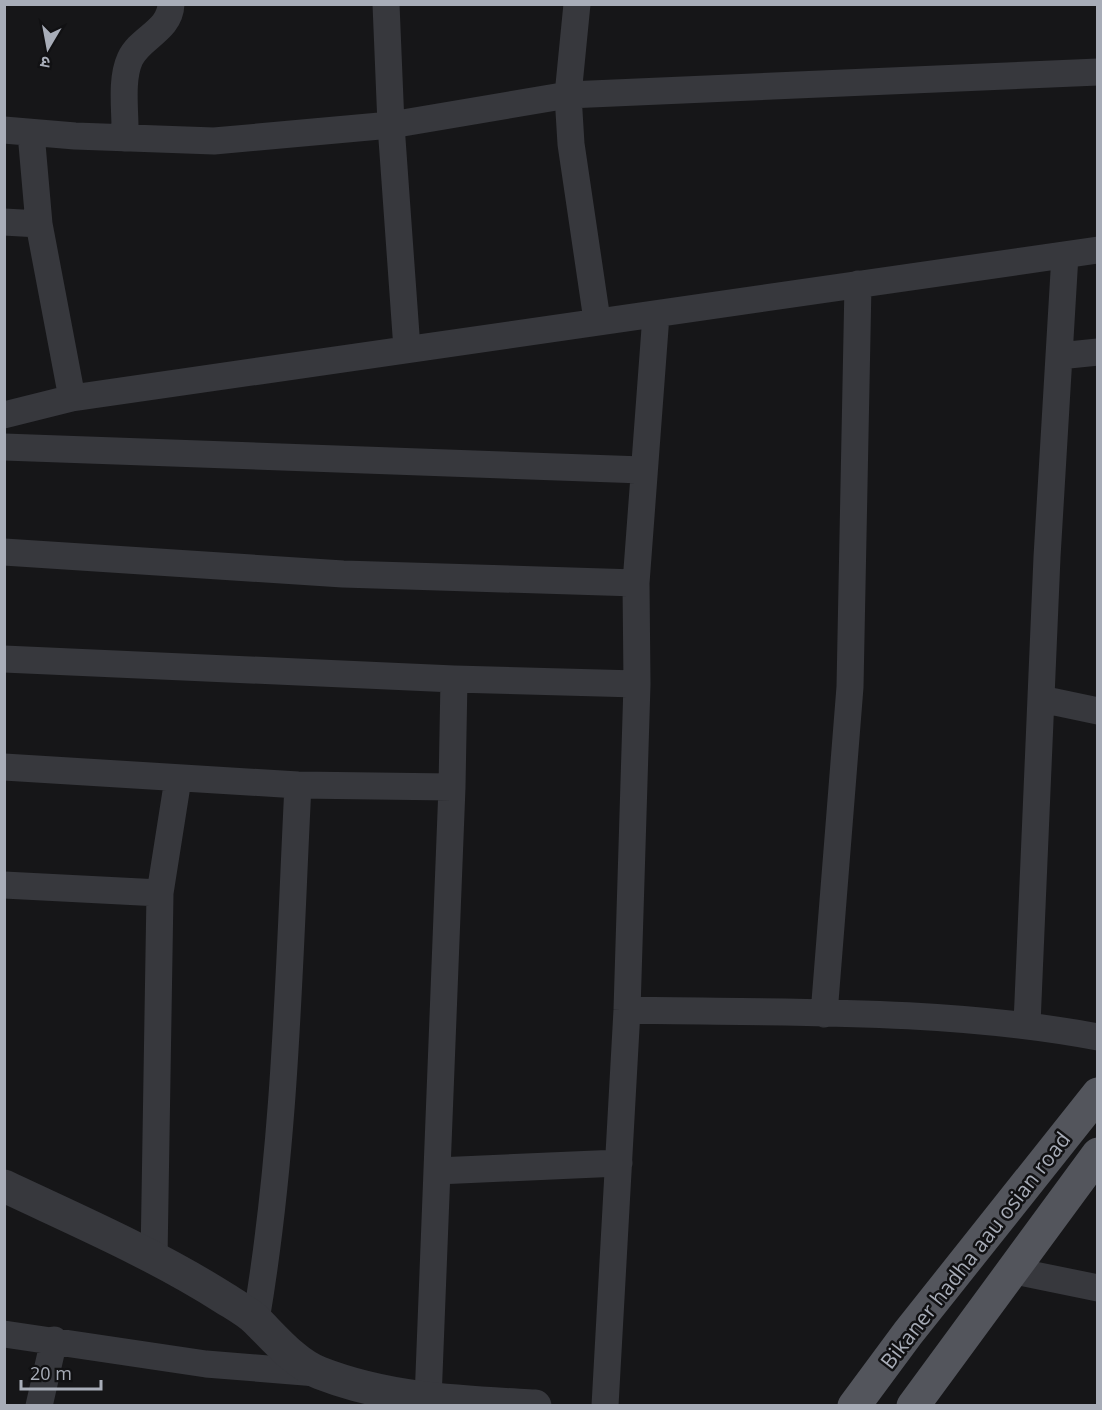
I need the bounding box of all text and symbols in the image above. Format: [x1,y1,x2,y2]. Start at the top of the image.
north arrow [18,18,78,78]
text: उ [38,51,52,74]
street label: Bikaner hadha aau osian road [874,1126,1076,1374]
scale bar [21,1353,100,1391]
text: 20 m [30,1361,72,1385]

